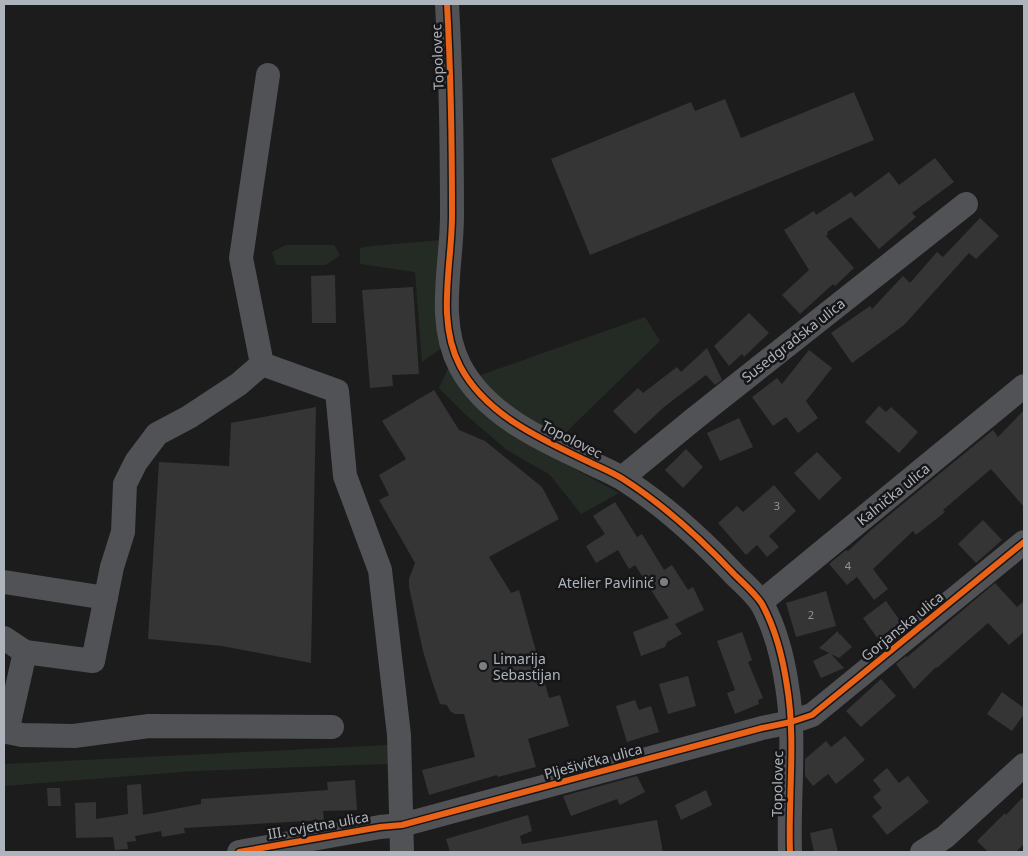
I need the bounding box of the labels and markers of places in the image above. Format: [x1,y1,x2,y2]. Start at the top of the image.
place label: Atelier Pavlinić [558,573,654,592]
marker: Atelier Pavlinić [658,576,670,588]
place label: Limarija Sebastijan [493,649,561,684]
marker: Limarija Sebastijan [477,660,489,672]

